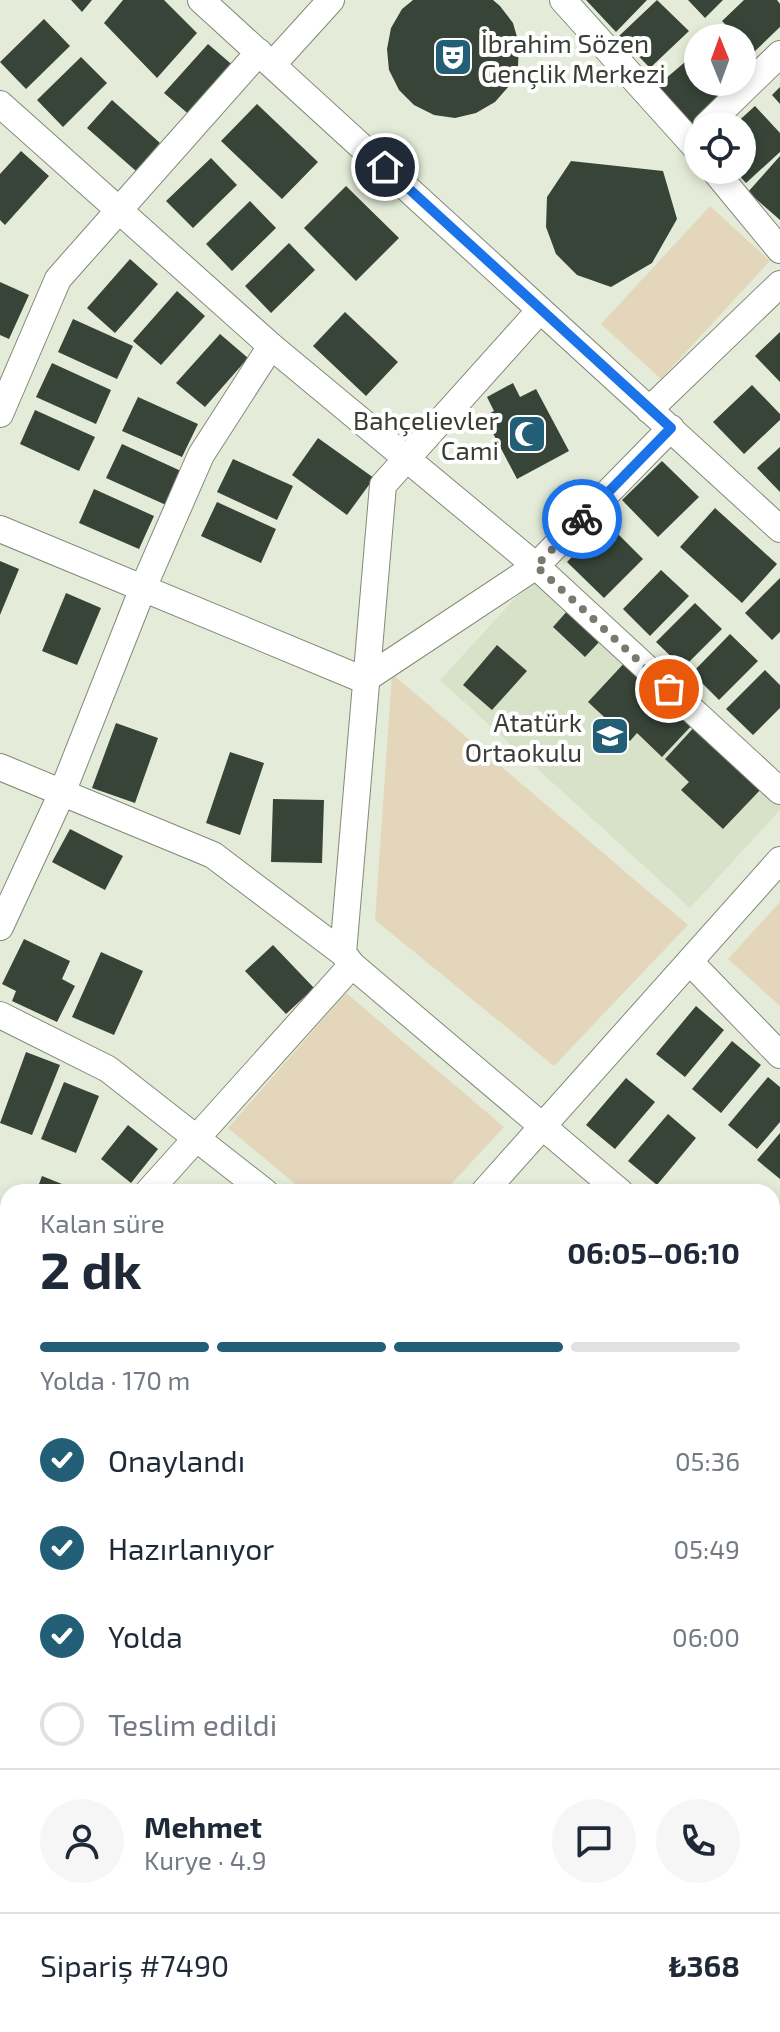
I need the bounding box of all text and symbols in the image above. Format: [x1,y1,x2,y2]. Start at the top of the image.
north arrow [684,24,756,96]
map controls [684,24,756,184]
place label: İbrahim Sözen Gençlik Merkezi [481,27,666,90]
theatre icon: İbrahim Sözen Gençlik Merkezi [432,36,474,78]
button: locate [684,112,756,184]
pin [351,133,419,201]
icon: home [363,145,407,189]
place label: Bahçelievler Cami [353,404,499,465]
mosque icon: Bahçelievler Cami [506,413,548,455]
courier [542,479,622,559]
icon: bike [560,497,604,541]
pin [635,655,703,723]
icon: bag [647,667,691,711]
place label: Atatürk Ortaokulu [465,706,582,767]
school or university icon: Atatürk Ortaokulu [589,715,631,757]
text: Kalan süre [40,1207,165,1238]
text: 06:05–06:10 [567,1234,740,1270]
text: 2 dk [40,1237,142,1299]
text: Yolda · 170 m [40,1364,190,1395]
icon: check [40,1438,84,1482]
text: Onaylandı [108,1442,245,1478]
text: 05:36 [675,1445,740,1476]
icon: check [40,1526,84,1570]
text: Hazırlanıyor [108,1530,274,1566]
text: 05:49 [673,1533,740,1564]
icon: check [40,1614,84,1658]
text: Yolda [108,1618,183,1654]
text: 06:00 [672,1621,740,1652]
text: Teslim edildi [108,1706,277,1742]
button: person [40,1799,124,1883]
button: chat [552,1799,636,1883]
button: phone [656,1799,740,1883]
text: Mehmet [144,1808,262,1844]
text: Kurye · 4.9 [144,1844,267,1875]
text: Sipariş #7490 [40,1947,229,1983]
text: ₺368 [669,1947,740,1983]

